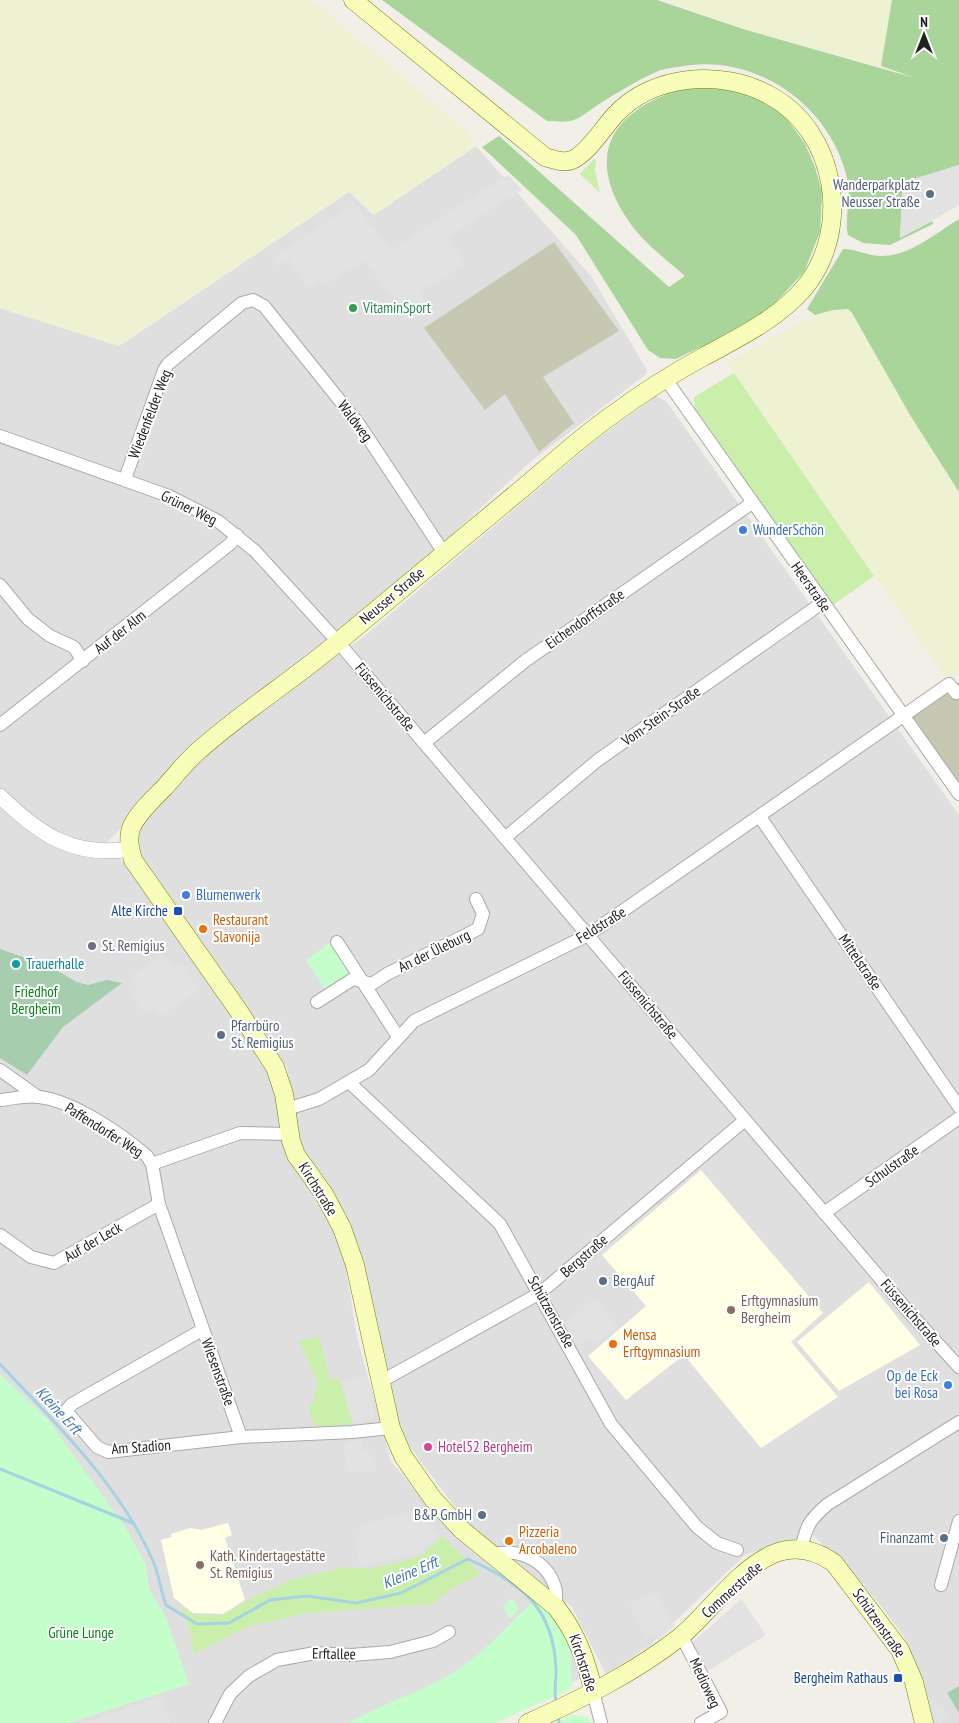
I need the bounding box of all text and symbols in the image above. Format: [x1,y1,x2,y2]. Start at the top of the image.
north arrow [899,10,949,60]
text: N [920,13,928,31]
place label: Wanderparkplatz Neusser Straße [833,175,920,211]
marker: Wanderparkplatz Neusser Straße [924,188,936,200]
place label: VitaminSport [362,298,431,317]
marker: VitaminSport [347,302,359,314]
street label: Wiedenfelder Weg [124,367,175,461]
street label: Waldweg [334,396,377,445]
street label: Grüner Weg [158,486,220,529]
place label: WunderSchön [753,520,824,539]
marker: WunderSchön [737,524,749,536]
street label: Heerstraße [787,558,836,616]
street label: Neusser Straße [355,563,428,628]
street label: Eichendorffstraße [542,584,628,653]
street label: Auf der Alm [90,605,149,658]
street label: Füssenichstraße [351,659,420,735]
street label: Vom-Stein-Straße [617,681,704,750]
place label: Blumenwerk [196,885,261,904]
marker: Blumenwerk [180,889,192,901]
place label: Alte Kirche [111,901,168,920]
street label: Feldstraße [572,902,629,947]
marker: Alte Kirche [172,905,184,917]
place label: Restaurant Slavonija [213,910,268,946]
marker: Restaurant Slavonija [197,923,209,935]
street label: An der Üleburg [395,925,473,976]
street label: Mittelstraße [835,930,886,993]
place label: St. Remigius [102,936,165,955]
marker: St. Remigius [86,940,98,952]
place label: Trauerhalle [26,954,84,973]
marker: Trauerhalle [10,958,22,970]
street label: Füssenichstraße [614,967,683,1043]
park label: Friedhof Bergheim [11,982,61,1018]
place label: Pfarrbüro St. Remigius [231,1016,294,1052]
marker: Pfarrbüro St. Remigius [215,1029,227,1041]
street label: Paffendorfer Weg [62,1098,147,1161]
street label: Schulstraße [861,1140,922,1191]
street label: Kirchstraße [295,1158,342,1219]
street label: Auf der Leck [61,1217,125,1266]
street label: Bergstraße [556,1230,611,1281]
place label: BergAuf [613,1271,655,1290]
street label: Schützenstraße [524,1272,579,1351]
marker: BergAuf [597,1275,609,1287]
street label: Füssenichstraße [877,1275,946,1350]
place label: Erftgymnasium Bergheim [741,1291,818,1327]
marker: Erftgymnasium Bergheim [725,1304,737,1316]
place label: Mensa Erftgymnasium [623,1325,700,1361]
street label: Wiesenstraße [198,1336,239,1408]
marker: Mensa Erftgymnasium [607,1338,619,1350]
place label: Op de Eck bei Rosa [887,1366,938,1402]
marker: Op de Eck bei Rosa [942,1379,954,1391]
water label: Kleine Erft [32,1382,87,1439]
street label: Am Stadion [111,1435,171,1458]
place label: Hotel52 Bergheim [438,1437,533,1456]
marker: Hotel52 Bergheim [422,1441,434,1453]
place label: B&P GmbH [414,1505,472,1524]
marker: B&P GmbH [476,1509,488,1521]
place label: Pizzeria Arcobaleno [519,1522,577,1558]
place label: Finanzamt [880,1528,934,1547]
marker: Finanzamt [938,1532,950,1544]
marker: Pizzeria Arcobaleno [503,1535,515,1547]
place label: Kath. Kindertagestätte St. Remigius [210,1546,325,1582]
water label: Kleine Erft [379,1551,442,1593]
street label: Commerstraße [697,1557,766,1622]
marker: Kath. Kindertagestätte St. Remigius [194,1559,206,1571]
street label: Schützenstraße [849,1585,910,1661]
park label: Grüne Lunge [48,1623,114,1642]
street label: Kirchstraße [565,1632,602,1694]
street label: Erftallee [312,1644,356,1663]
street label: Medioweg [686,1655,725,1711]
place label: Bergheim Rathaus [794,1668,888,1687]
marker: Bergheim Rathaus [892,1672,904,1684]

